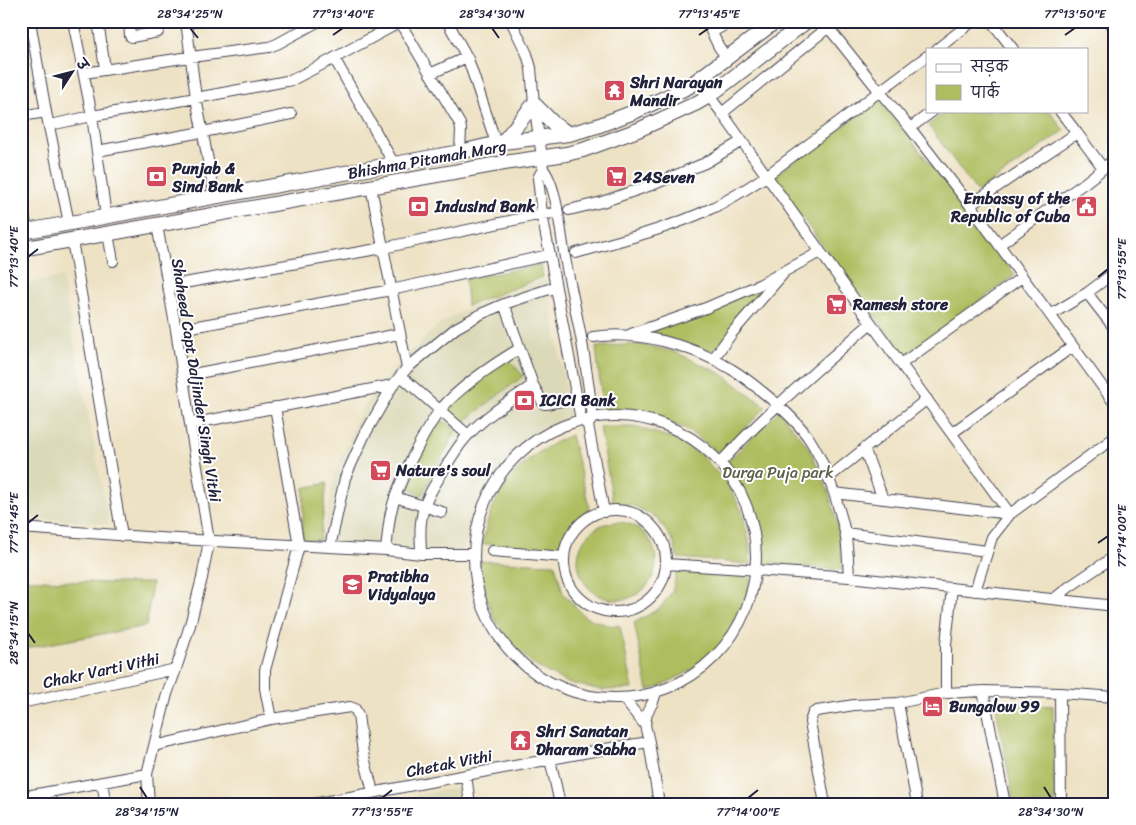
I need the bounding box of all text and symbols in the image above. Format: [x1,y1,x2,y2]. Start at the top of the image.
text: 28°34'25"N [157,3,223,25]
text: 77°13'40"E [312,3,375,25]
text: 28°34'30"N [459,3,525,25]
text: 77°13'45"E [678,3,741,25]
text: 77°13'50"E [1044,3,1107,25]
north arrow [48,48,98,98]
legend [926,48,1088,112]
text: उ [68,52,96,77]
text: सड़क [970,54,1009,80]
place label: Shri Narayan Mandir [629,68,723,115]
temple icon: Shri Narayan Mandir [602,79,626,103]
text: पार्क [970,80,1001,106]
street label: Bhishma Pitamah Marg [345,131,509,188]
place label: Punjab & Sind Bank [171,154,244,201]
place label: 24Seven [632,163,695,192]
bank icon: Punjab & Sind Bank [144,165,168,189]
supermarket icon: 24Seven [605,165,629,189]
place label: Embassy of the Republic of Cuba [950,184,1071,231]
place label: IndusInd Bank [434,192,535,221]
bank icon: IndusInd Bank [407,194,431,218]
public building icon: Embassy of the Republic of Cuba [1074,195,1098,219]
text: 77°13'40"E [3,225,25,288]
text: 77°13'55"E [1111,237,1133,300]
street label: Shaheed Capt Daljinder Singh Vithi [163,256,230,504]
place label: Ramesh store [852,290,949,319]
supermarket icon: Ramesh store [825,292,849,316]
place label: ICICI Bank [539,386,616,415]
bank icon: ICICI Bank [512,388,536,412]
place label: Nature's soul [395,456,492,485]
supermarket icon: Nature's soul [368,458,392,482]
park label: Durga Puja park [722,458,834,487]
text: 77°13'45"E [3,491,25,554]
text: 77°14'00"E [1111,503,1133,567]
place label: Pratibha Vidyalaya [368,562,436,609]
school or university icon: Pratibha Vidyalaya [340,573,364,597]
text: 28°34'15"N [3,601,25,665]
street label: Chakr Varti Vithi [40,644,163,697]
place label: Bungalow 99 [949,692,1040,721]
hotel icon: Bungalow 99 [921,694,945,718]
place label: Shri Sanatan Dharam Sabha [535,717,636,764]
temple icon: Shri Sanatan Dharam Sabha [508,728,532,752]
street label: Chetak Vithi [404,741,495,786]
text: 28°34'15"N [115,801,179,823]
text: 77°13'55"E [351,801,414,823]
text: 77°14'00"E [717,801,781,823]
text: 28°34'30"N [1018,801,1084,823]

